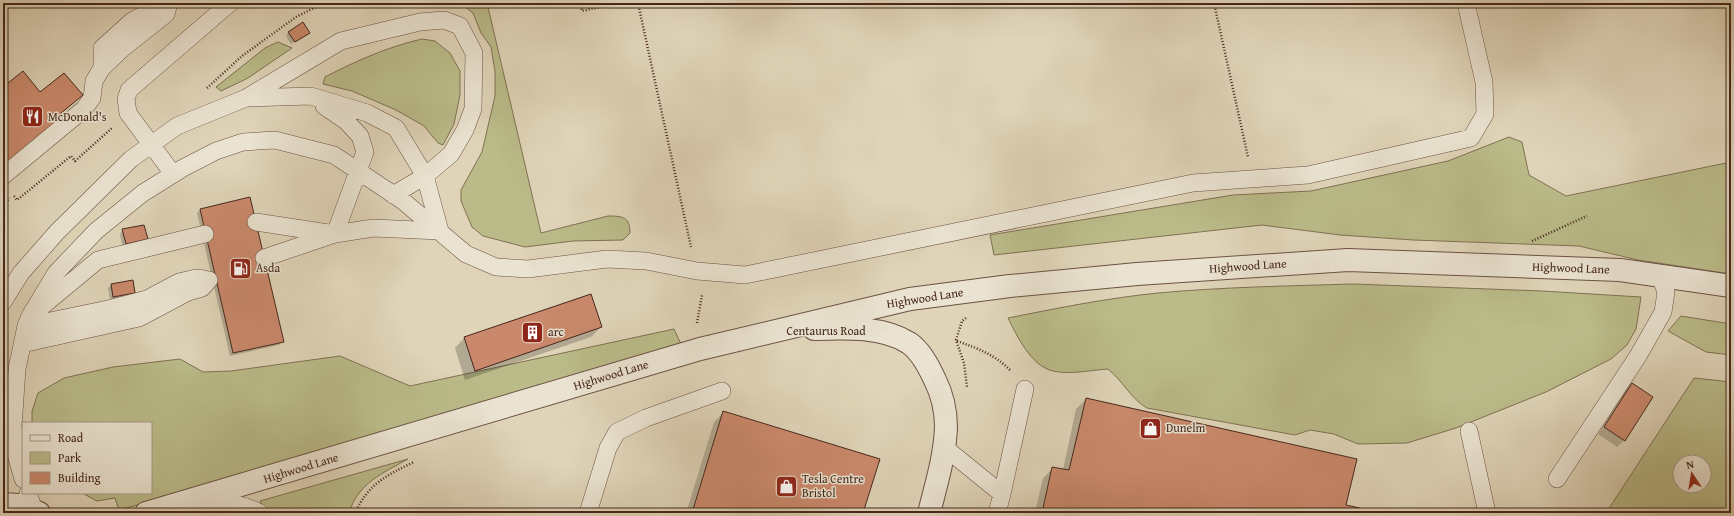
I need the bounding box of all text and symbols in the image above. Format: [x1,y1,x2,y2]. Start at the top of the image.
restaurant icon: McDonald's [19,104,45,130]
place label: McDonald's [48,108,107,125]
street label: Highwood Lane [1209,254,1288,277]
fuel station icon: Asda [227,255,253,281]
street label: Highwood Lane [1532,258,1610,277]
place label: Asda [256,259,280,276]
street label: Highwood Lane [885,283,965,312]
building icon: arc [520,319,546,345]
street label: Centaurus Road [786,322,866,339]
place label: arc [548,323,564,340]
street label: Highwood Lane [571,355,651,394]
shop icon: Dunelm [1137,415,1163,441]
place label: Dunelm [1166,419,1206,436]
legend [22,422,152,494]
text: Road [58,429,84,446]
street label: Highwood Lane [261,448,341,487]
text: Park [58,449,82,466]
north arrow [1672,454,1712,494]
text: N [1685,455,1696,473]
text: Building [58,469,101,486]
place label: Tesla Centre Bristol [802,470,864,501]
shop icon: Tesla Centre Bristol [773,473,799,499]

